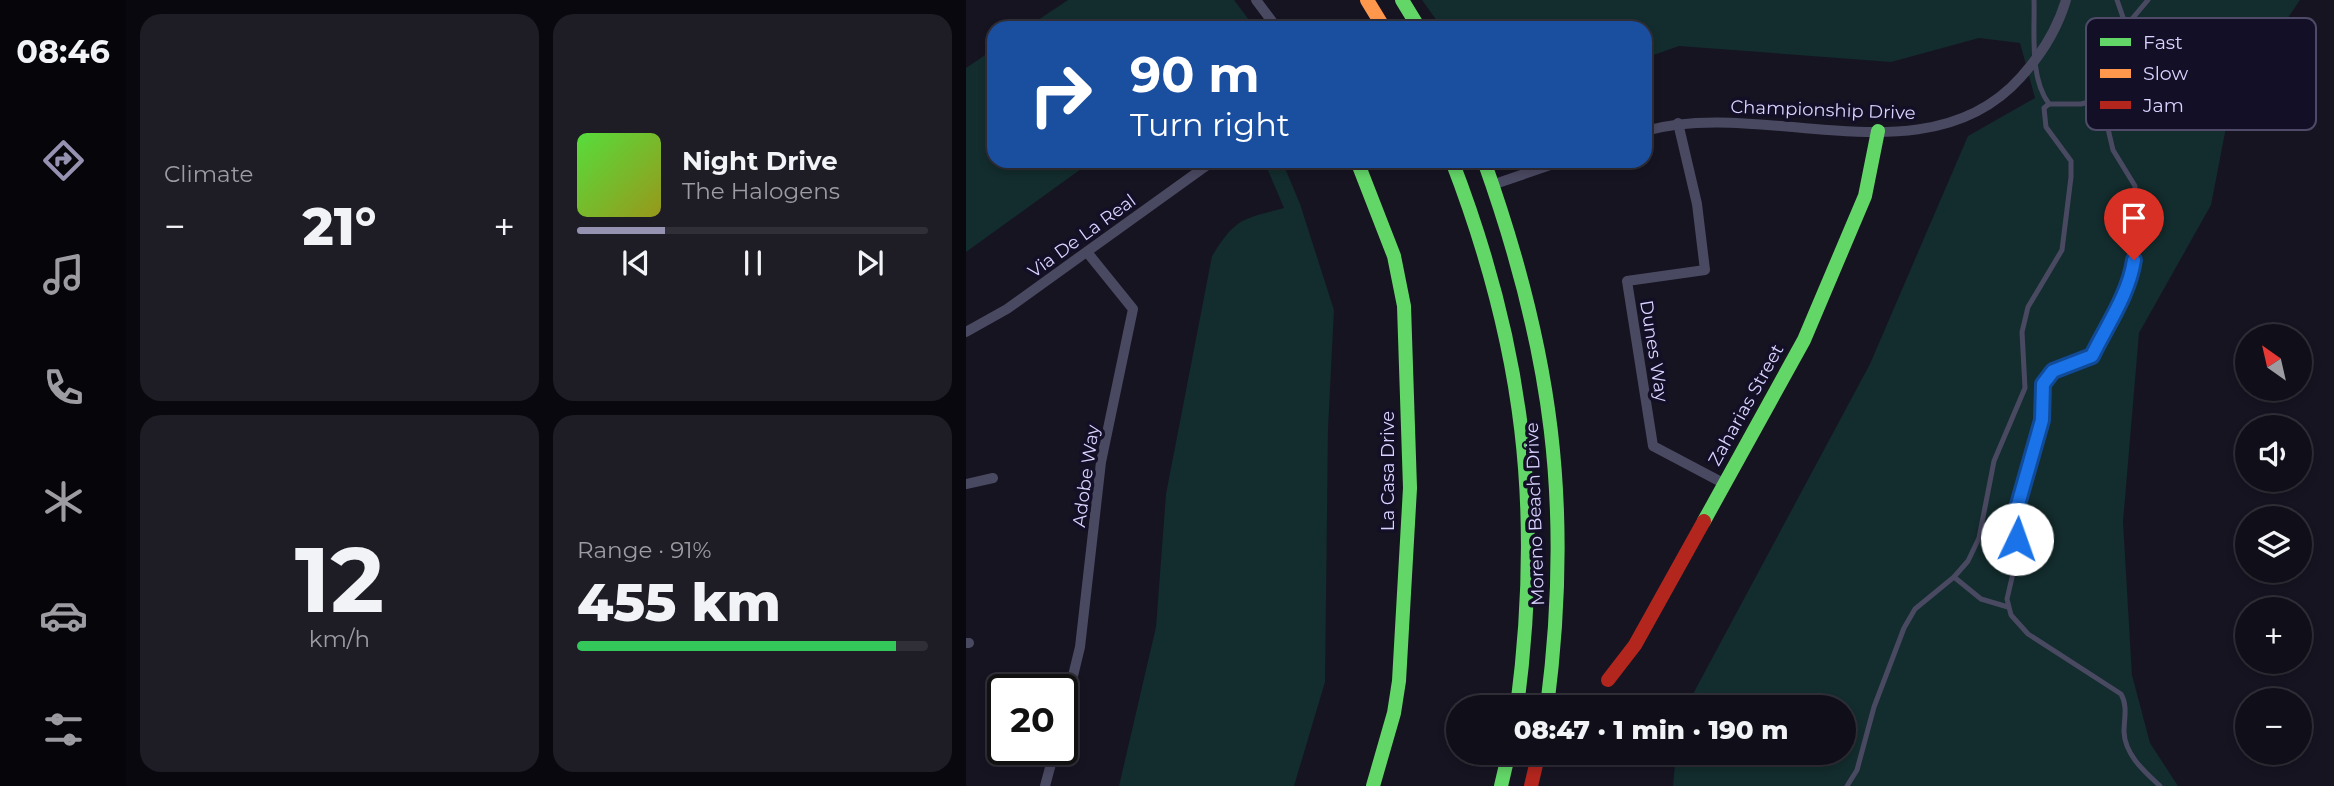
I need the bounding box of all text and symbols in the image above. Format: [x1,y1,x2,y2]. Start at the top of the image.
legend [2086,18,2316,130]
text: Fast [2143,31,2183,54]
text: 08:46 [16,32,110,71]
text: 90 m [1130,45,1260,104]
icon: right [1015,49,1106,140]
text: Slow [2143,62,2188,85]
text: Jam [2142,94,2184,117]
street label: Championship Drive [1730,96,1916,124]
text: Turn right [1130,105,1290,144]
icon: directions [39,136,88,185]
text: Night Drive [682,145,838,177]
text: Climate [164,160,253,188]
text: The Halogens [682,177,840,205]
pin [2104,188,2164,260]
street label: Via De La Real [1024,190,1140,282]
text: 21° [303,195,376,258]
icon: arrive [2115,199,2153,237]
text: − [164,203,186,250]
text: + [493,203,515,250]
icon: previous [617,244,655,282]
icon: pause [734,244,772,282]
icon: next [851,244,889,282]
icon: music [39,250,88,299]
street label: Dunes Way [1635,299,1673,404]
north arrow [2235,324,2312,401]
map controls [2235,324,2312,765]
street label: Zaharias Street [1704,340,1788,470]
icon: phone [39,363,88,412]
street label: La Casa Drive [1377,411,1399,531]
button: sound [2235,415,2312,492]
street label: Moreno Beach Drive [1521,422,1549,606]
street label: Adobe Way [1068,423,1104,529]
icon: climate [39,477,88,526]
position arrow [1980,502,2054,576]
button: layers [2235,506,2312,583]
text: 12 [295,524,384,635]
text: Range · 91% [577,536,712,564]
text: 455 km [577,571,781,634]
icon: car [39,591,88,640]
button: + [2235,597,2312,674]
text: km/h [309,625,370,653]
speed limit sign: 20 [987,674,1078,765]
button: − [2235,688,2312,765]
icon: filters [39,705,88,754]
text: 08:47 · 1 min · 190 m [1514,714,1788,746]

